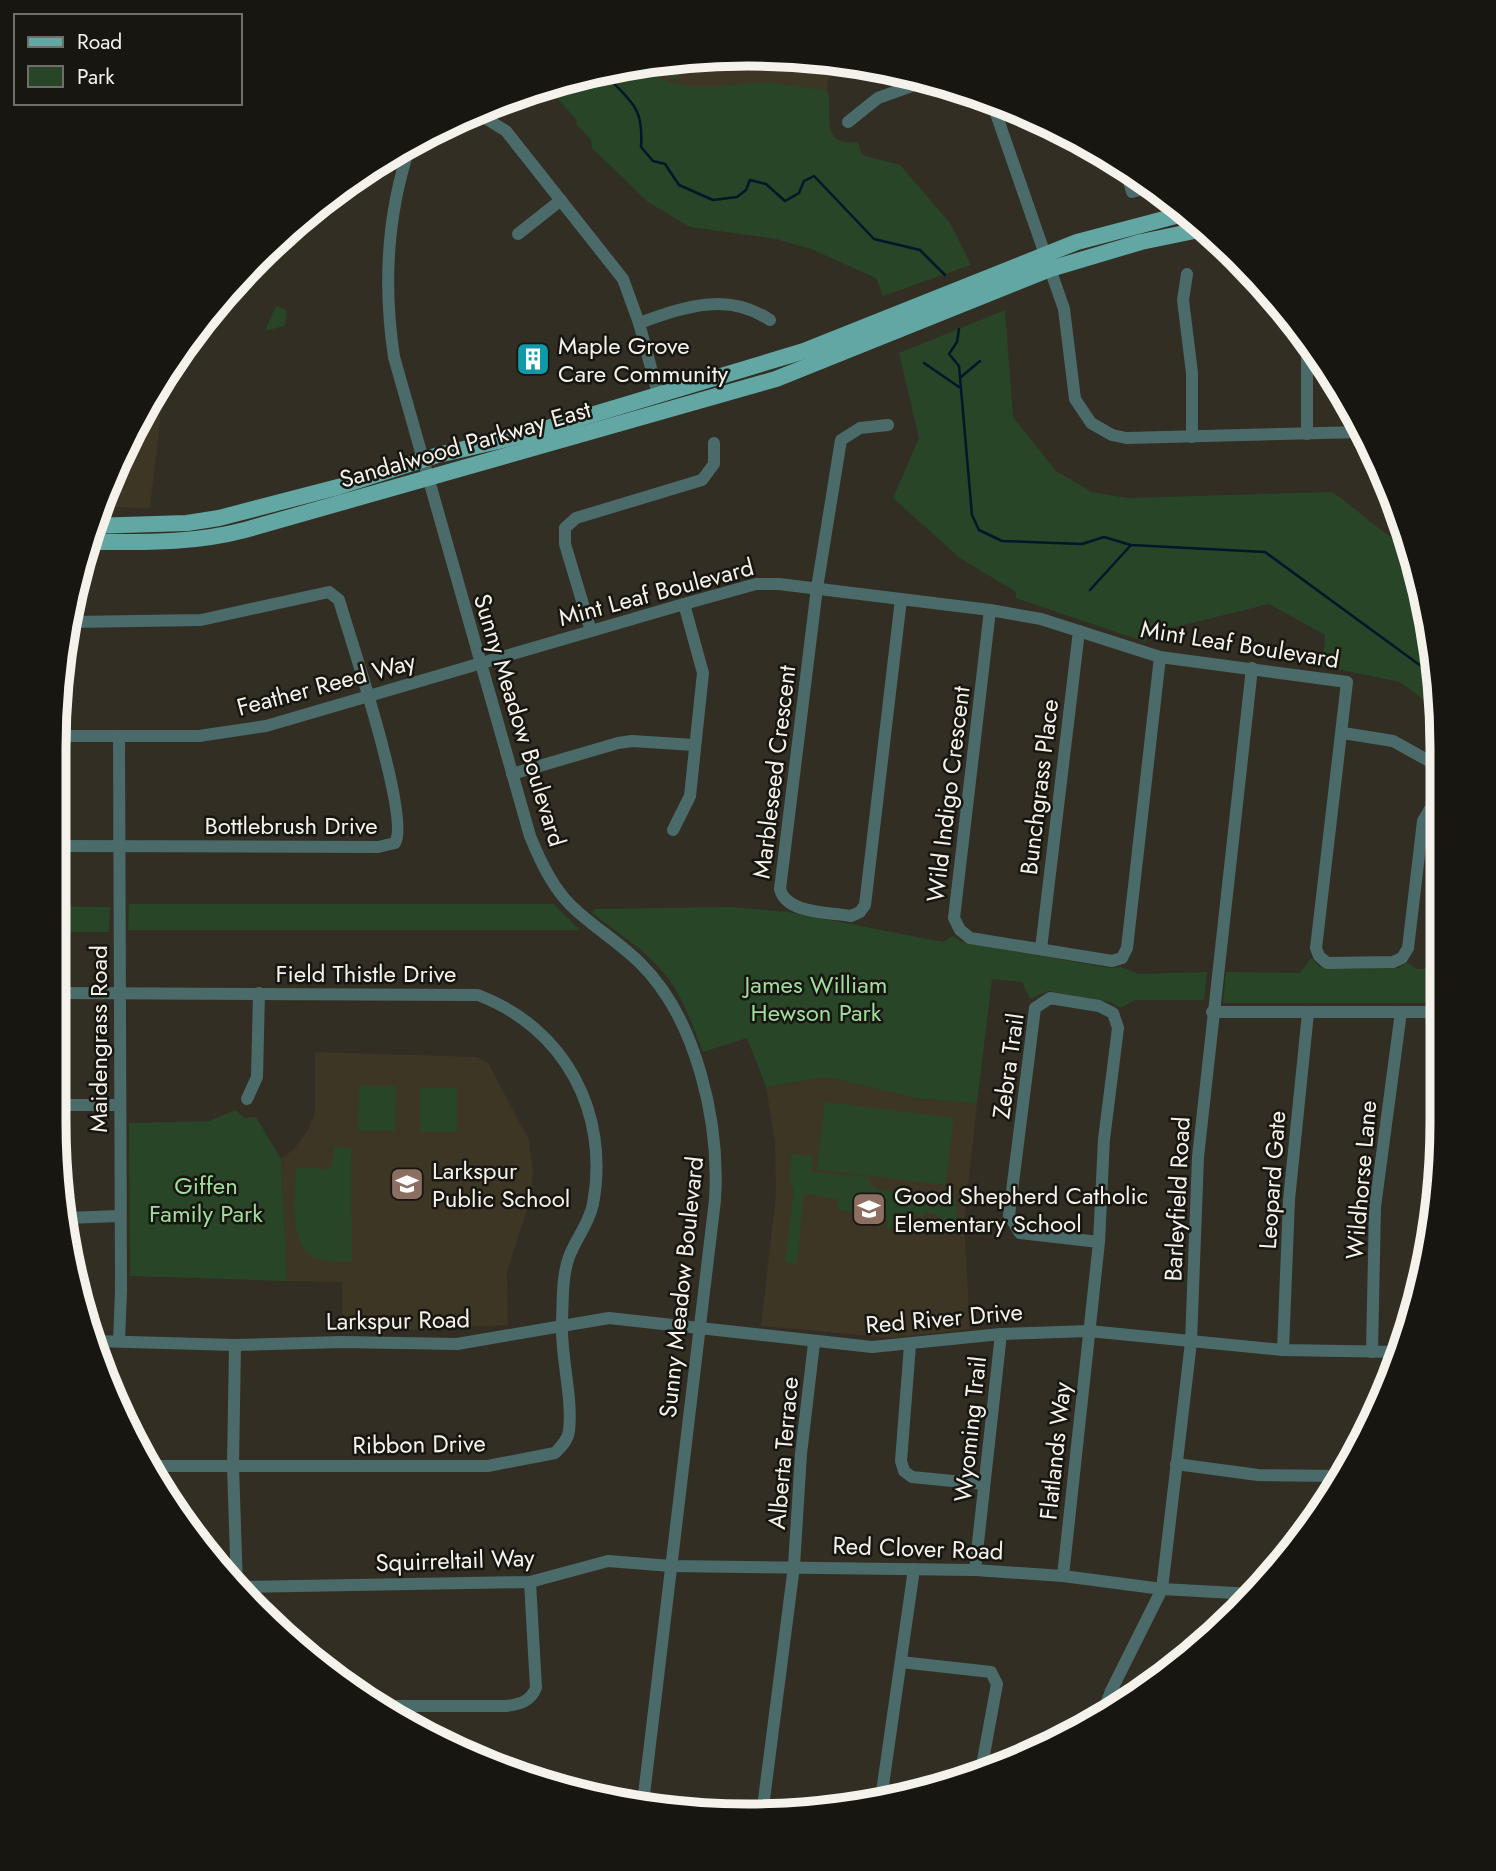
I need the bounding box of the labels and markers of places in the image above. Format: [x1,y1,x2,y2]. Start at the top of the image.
place label: Maple Grove Care Community [558,328,729,391]
building icon: Maple Grove Care Community [514,340,552,378]
place label: Larkspur Public School [432,1153,570,1216]
school or university icon: Larkspur Public School [388,1165,426,1203]
place label: Good Shepherd Catholic Elementary School [894,1178,1148,1241]
school or university icon: Good Shepherd Catholic Elementary School [850,1190,888,1228]

